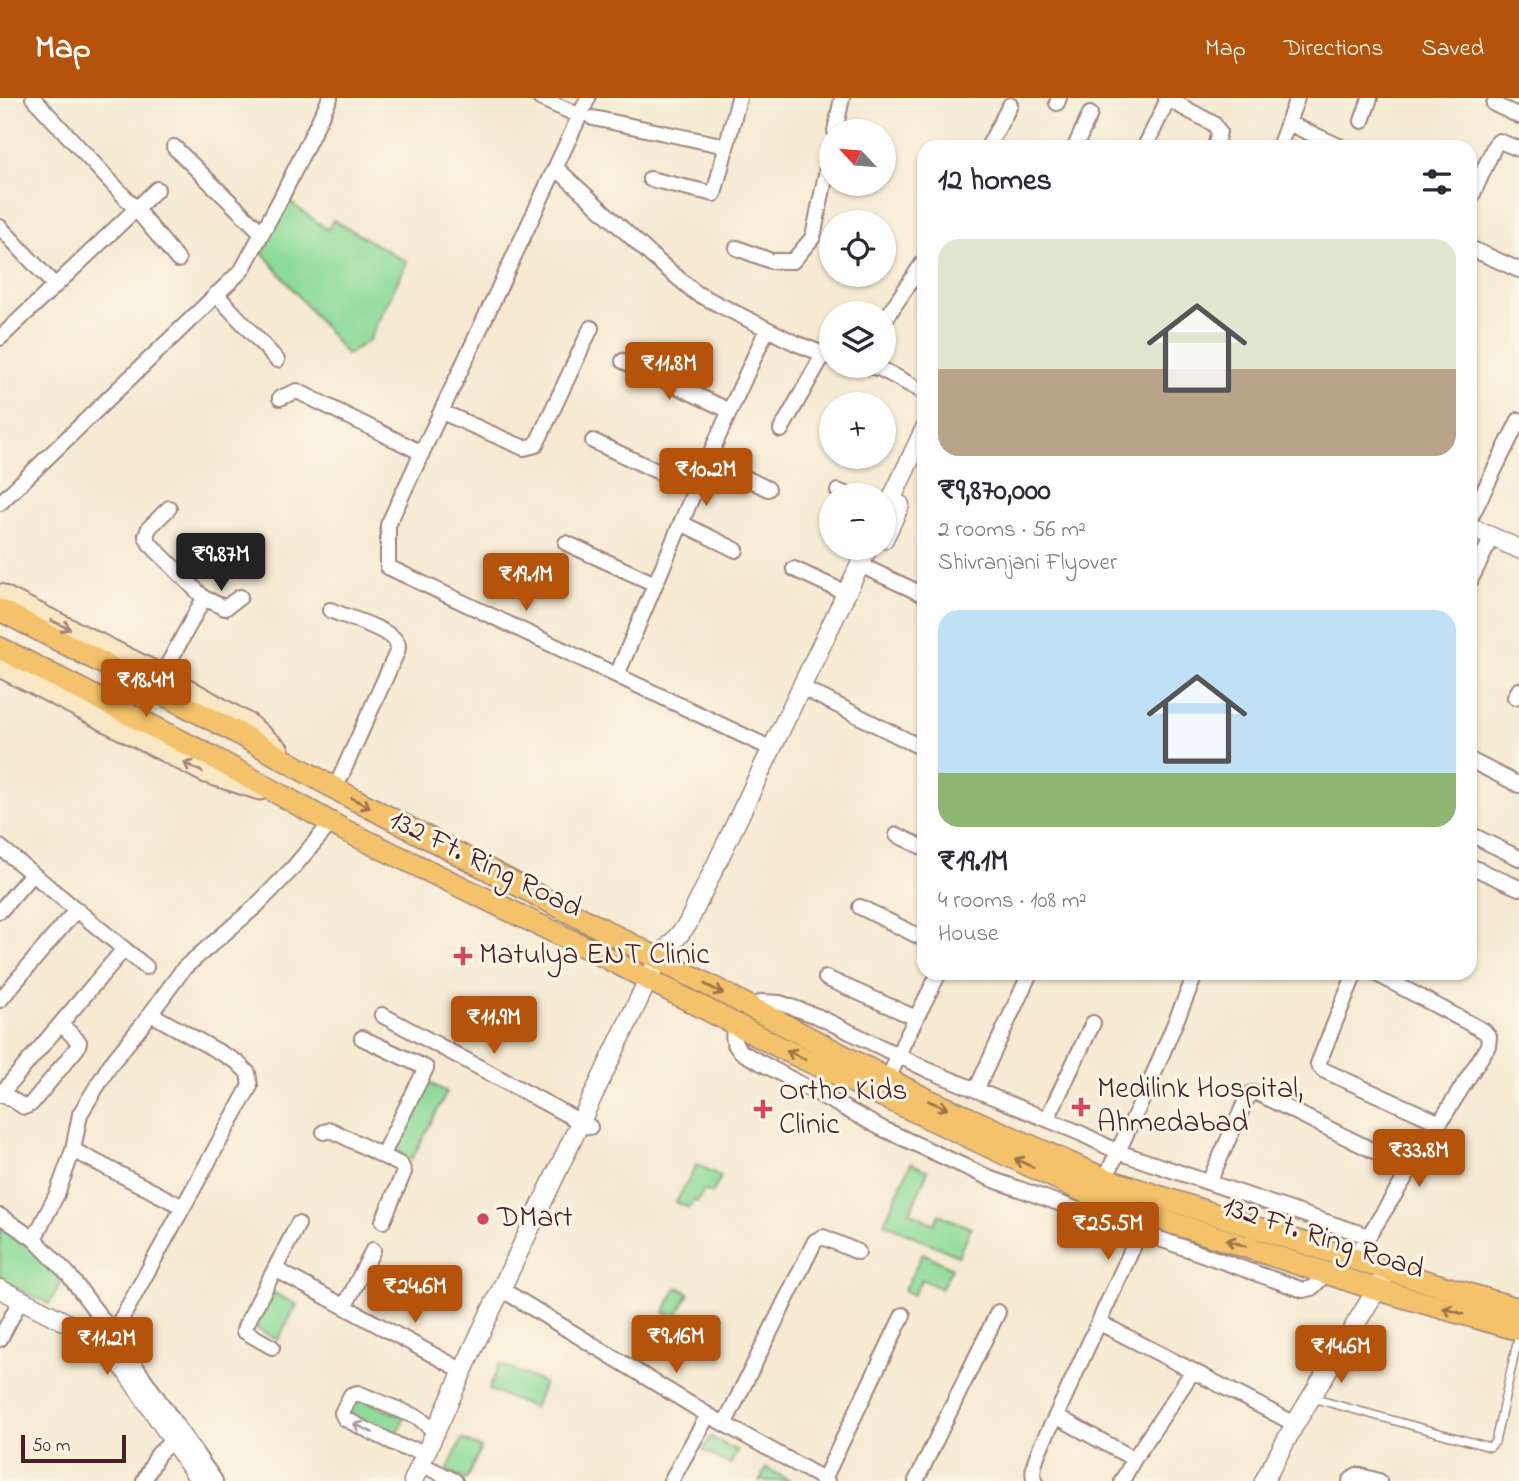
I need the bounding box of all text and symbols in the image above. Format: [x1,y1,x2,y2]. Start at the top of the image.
text: Map [35,25,91,73]
text: Map [1205,32,1246,67]
text: Directions [1284,32,1383,67]
text: Saved [1421,32,1484,67]
north arrow [819,119,896,196]
map controls [819,119,896,560]
text: 12 homes [938,160,1052,204]
icon: filters [1418,163,1456,201]
button: locate [819,210,896,287]
icon: home [1134,285,1260,411]
button: layers [819,301,896,378]
pin: ₹11.8M [612,342,726,402]
text: ₹11.8M [641,348,697,381]
button: + [819,392,896,469]
pin: ₹10.2M [649,448,763,508]
text: ₹10.2M [675,454,737,487]
text: ₹9,870,000 [938,470,1051,514]
button: − [819,483,896,560]
text: 2 rooms · 56 m² [938,514,1086,547]
pin: ₹9.87M [164,533,278,593]
text: ₹9.87M [192,539,250,572]
text: Shivranjani Flyover [938,547,1117,580]
pin: ₹19.1M [469,554,583,613]
text: ₹19.1M [499,559,553,592]
one-way arrow [50,618,71,632]
icon: home [1134,656,1260,782]
pin: ₹18.4M [89,660,203,719]
text: ₹18.4M [117,665,175,698]
one-way arrow [184,759,204,773]
one-way arrow [350,797,371,810]
street label: 132 Ft. Ring Road [381,799,589,931]
text: ₹19.1M [938,841,1008,885]
text: 4 rooms · 108 m² [938,885,1087,918]
text: House [938,918,998,951]
place label: Matulya ENT Clinic [479,934,710,978]
marker: Matulya ENT Clinic [453,946,473,966]
one-way arrow [703,983,724,996]
pin: ₹11.9M [437,996,551,1056]
text: ₹11.9M [467,1002,521,1035]
one-way arrow [786,1048,807,1061]
place label: Medilink Hospital, Ahmedabad [1097,1068,1303,1146]
place label: Ortho Kids Clinic [779,1070,908,1148]
marker: Medilink Hospital, Ahmedabad [1071,1097,1091,1117]
marker: Ortho Kids Clinic [753,1099,773,1119]
one-way arrow [927,1099,948,1112]
pin: ₹33.8M [1362,1130,1476,1189]
text: ₹33.8M [1389,1135,1449,1168]
one-way arrow [1014,1156,1035,1169]
street label: 132 Ft. Ring Road [1216,1186,1430,1292]
place label: DMart [496,1197,573,1241]
pin: ₹25.5M [1051,1202,1165,1262]
text: ₹25.5M [1073,1208,1143,1241]
marker: DMart [475,1211,491,1227]
one-way arrow [1226,1236,1248,1248]
pin: ₹24.6M [358,1266,472,1325]
text: ₹24.6M [383,1271,447,1304]
one-way arrow [1443,1304,1465,1317]
pin: ₹9.16M [619,1316,733,1375]
pin: ₹11.2M [50,1318,164,1377]
text: ₹9.16M [648,1321,704,1354]
text: ₹11.2M [78,1323,136,1356]
pin: ₹14.6M [1284,1326,1398,1385]
text: ₹14.6M [1311,1331,1371,1364]
one-way arrow [353,1420,374,1434]
scale bar [21,1432,126,1464]
text: 50 m [32,1433,71,1460]

